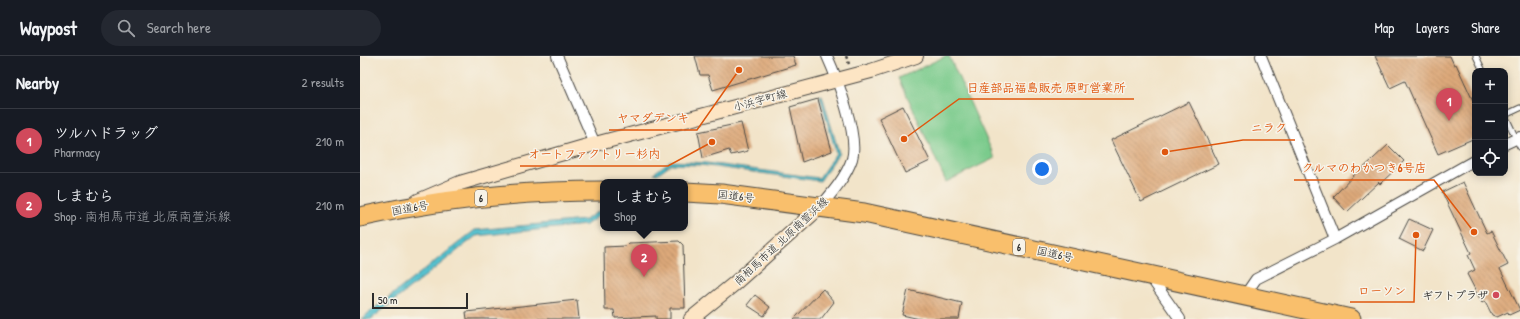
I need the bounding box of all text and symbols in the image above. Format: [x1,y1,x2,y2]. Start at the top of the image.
search box [101,10,381,46]
text: Waypost [20,15,77,41]
icon: search [115,17,137,39]
text: Search here [147,17,211,38]
text: Map [1374,18,1394,37]
text: Layers [1416,18,1449,37]
text: Share [1471,18,1500,37]
map controls [1472,68,1508,176]
button: + [1472,68,1508,104]
text: Nearby [16,71,59,94]
text: 2 results [302,73,344,91]
callout: 日産部品福島販売 原町営業所 [959,75,1134,99]
text: 日産部品福島販売 原町営業所 [967,79,1126,96]
street label: 小浜字町線 [732,86,788,114]
pin: 1 [1436,88,1462,121]
button: − [1472,104,1508,140]
callout: ヤマダデンキ [609,106,697,130]
text: ヤマダデンキ [617,109,689,126]
callout: ニラク [1243,116,1295,140]
text: ニラク [1251,119,1287,136]
text: ツルハドラッグ [54,122,158,143]
text: 1 [27,132,31,150]
text: 210 m [316,132,344,150]
button: locate [1472,140,1508,176]
callout: オートファクトリー杉内 [520,142,668,166]
text: Pharmacy [54,143,100,161]
text: オートファクトリー杉内 [528,145,660,162]
callout: クルマのわかつき6号店 [1294,156,1434,180]
your location [1032,159,1052,179]
text: クルマのわかつき6号店 [1301,159,1427,176]
popup [600,179,688,231]
text: しまむら [54,185,114,206]
text: しまむら [614,186,674,207]
street label: 国道6号 [717,187,755,205]
road number: 6 [475,190,487,206]
street label: 南相馬市道 北原南萱浜線 [731,194,831,288]
text: 2 [26,196,32,214]
text: 210 m [316,196,344,214]
street label: 国道6号 [390,198,430,218]
text: Shop · 南相馬市道 北原南萱浜線 [54,207,231,225]
text: Shop [614,207,636,225]
road number: 6 [1013,239,1025,255]
street label: 国道6号 [1035,243,1075,265]
pin: 2 [631,244,657,277]
callout: ローソン [1350,278,1414,302]
text: ローソン [1358,282,1406,299]
place label: ギフトプラザ [1422,288,1488,302]
marker: ギフトプラザ [1491,290,1501,300]
scale bar [372,291,468,310]
text: 50 m [378,293,398,307]

